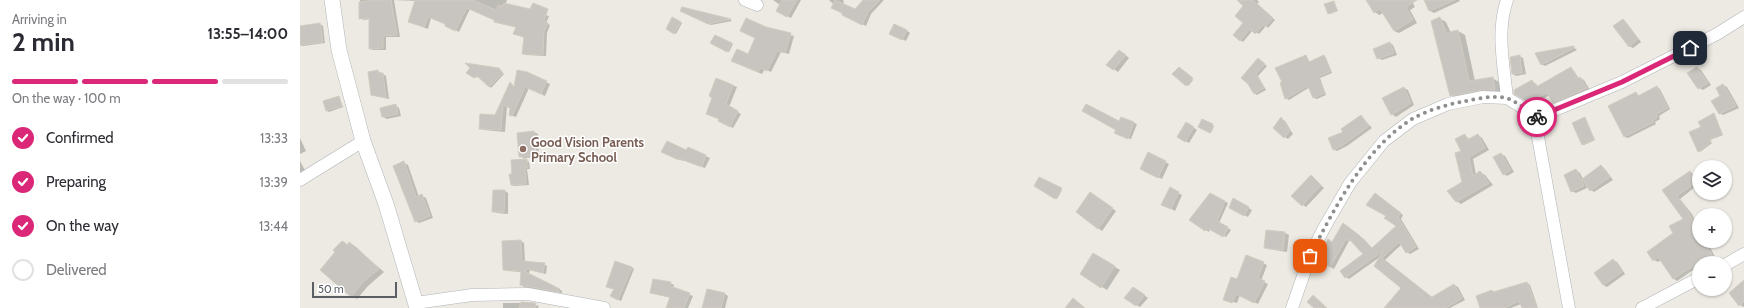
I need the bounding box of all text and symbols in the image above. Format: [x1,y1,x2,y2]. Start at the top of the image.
text: Arriving in [12,11,67,27]
text: 13:55–14:00 [207,25,288,43]
text: 2 min [12,26,75,58]
pin [1673,31,1707,65]
icon: home [1679,37,1701,59]
text: On the way · 100 m [12,90,121,106]
courier [1517,97,1557,137]
icon: bike [1526,106,1548,128]
icon: check [12,127,34,149]
text: Confirmed [46,129,114,147]
text: 13:33 [260,130,288,146]
place label: Good Vision Parents Primary School [531,134,644,165]
marker: Good Vision Parents Primary School [518,144,528,154]
map controls [1692,160,1732,296]
button: layers [1692,160,1732,200]
icon: check [12,171,34,193]
text: Preparing [46,173,106,191]
text: 13:39 [260,174,288,190]
button: + [1692,208,1732,248]
icon: check [12,215,34,237]
text: On the way [46,217,119,235]
text: 13:44 [259,218,288,234]
pin [1293,239,1327,273]
icon: bag [1299,245,1321,267]
button: − [1692,256,1732,296]
text: Delivered [46,261,107,279]
scale bar [312,280,397,299]
text: 50 m [318,282,344,296]

